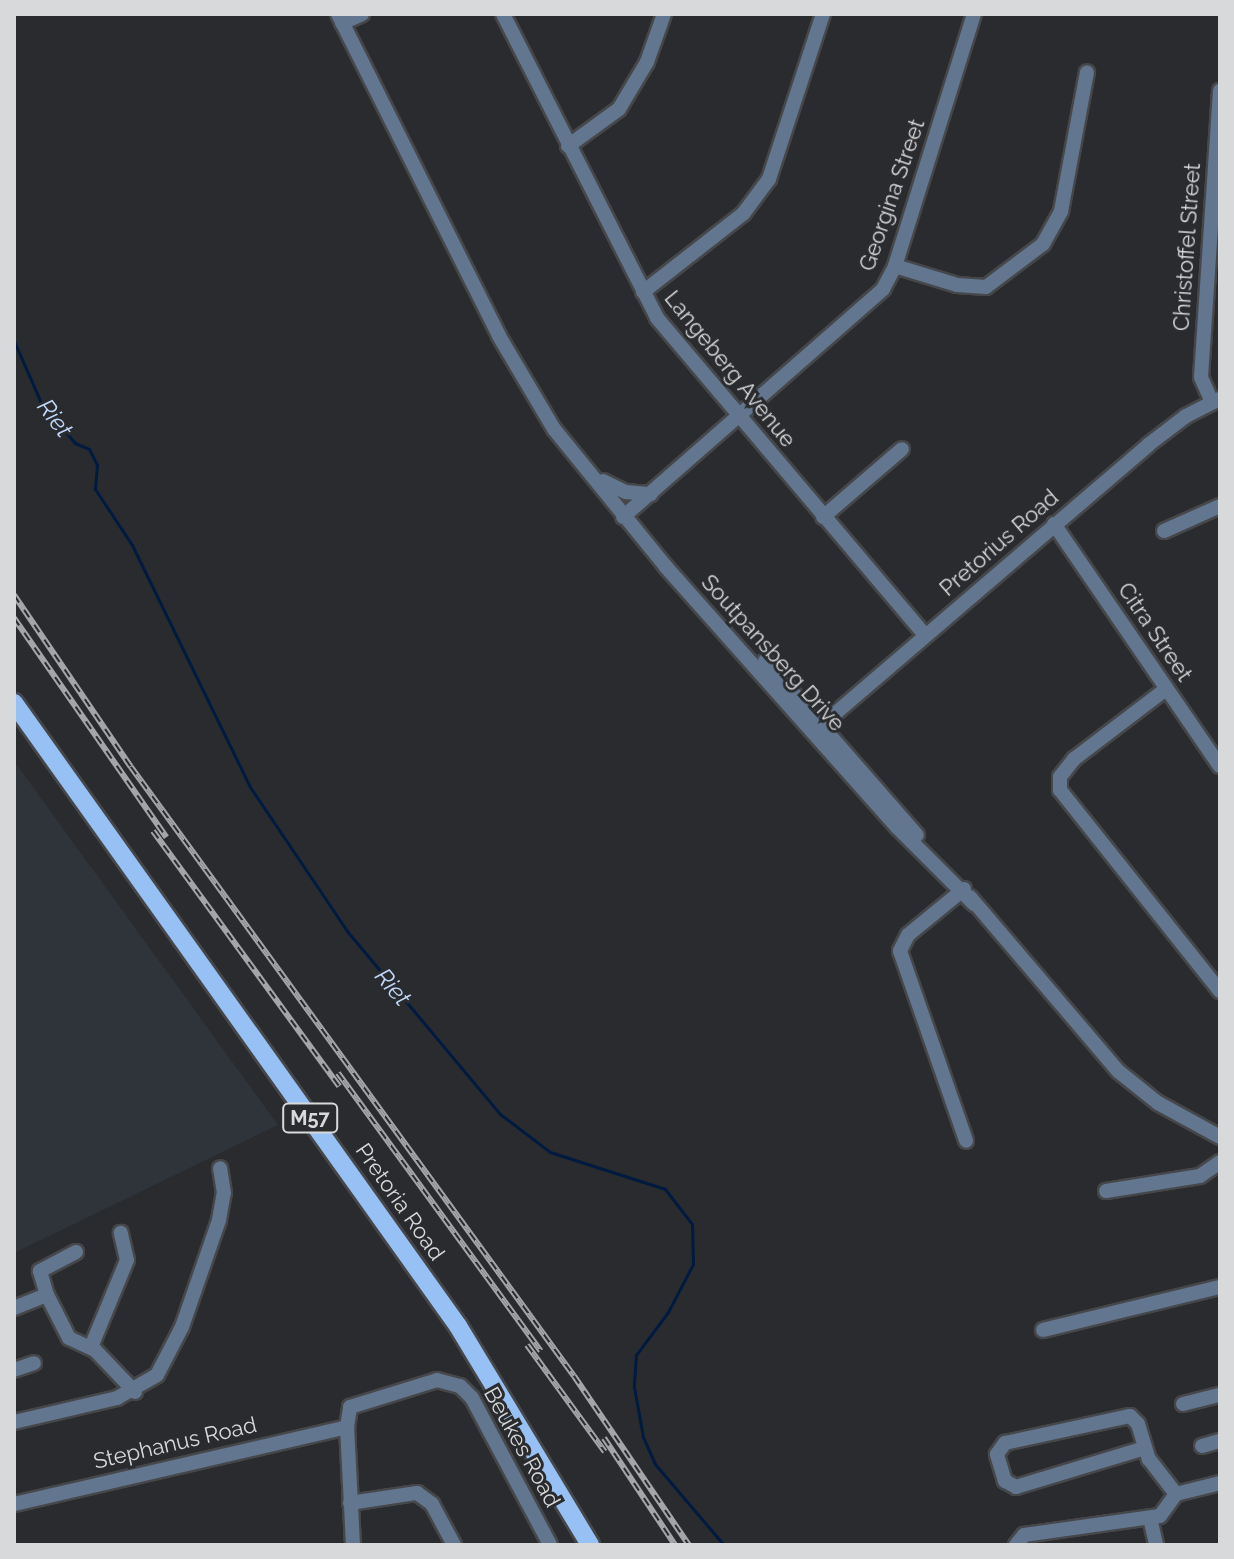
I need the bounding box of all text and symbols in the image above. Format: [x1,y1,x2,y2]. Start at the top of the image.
street label: Georgina Street [854,116,930,274]
street label: Christoffel Street [1168,162,1206,332]
street label: Langeberg Avenue [659,285,801,453]
water label: Riet [31,393,79,443]
street label: Pretorius Road [934,484,1064,602]
street label: Soutpansberg Drive [696,569,850,737]
street label: Citra Street [1112,578,1198,686]
water label: Riet [369,962,417,1012]
road number: M57 [282,1102,338,1134]
street label: Pretoria Road [350,1138,450,1266]
street label: Beukes Road [478,1382,566,1512]
street label: Stephanus Road [91,1411,259,1475]

